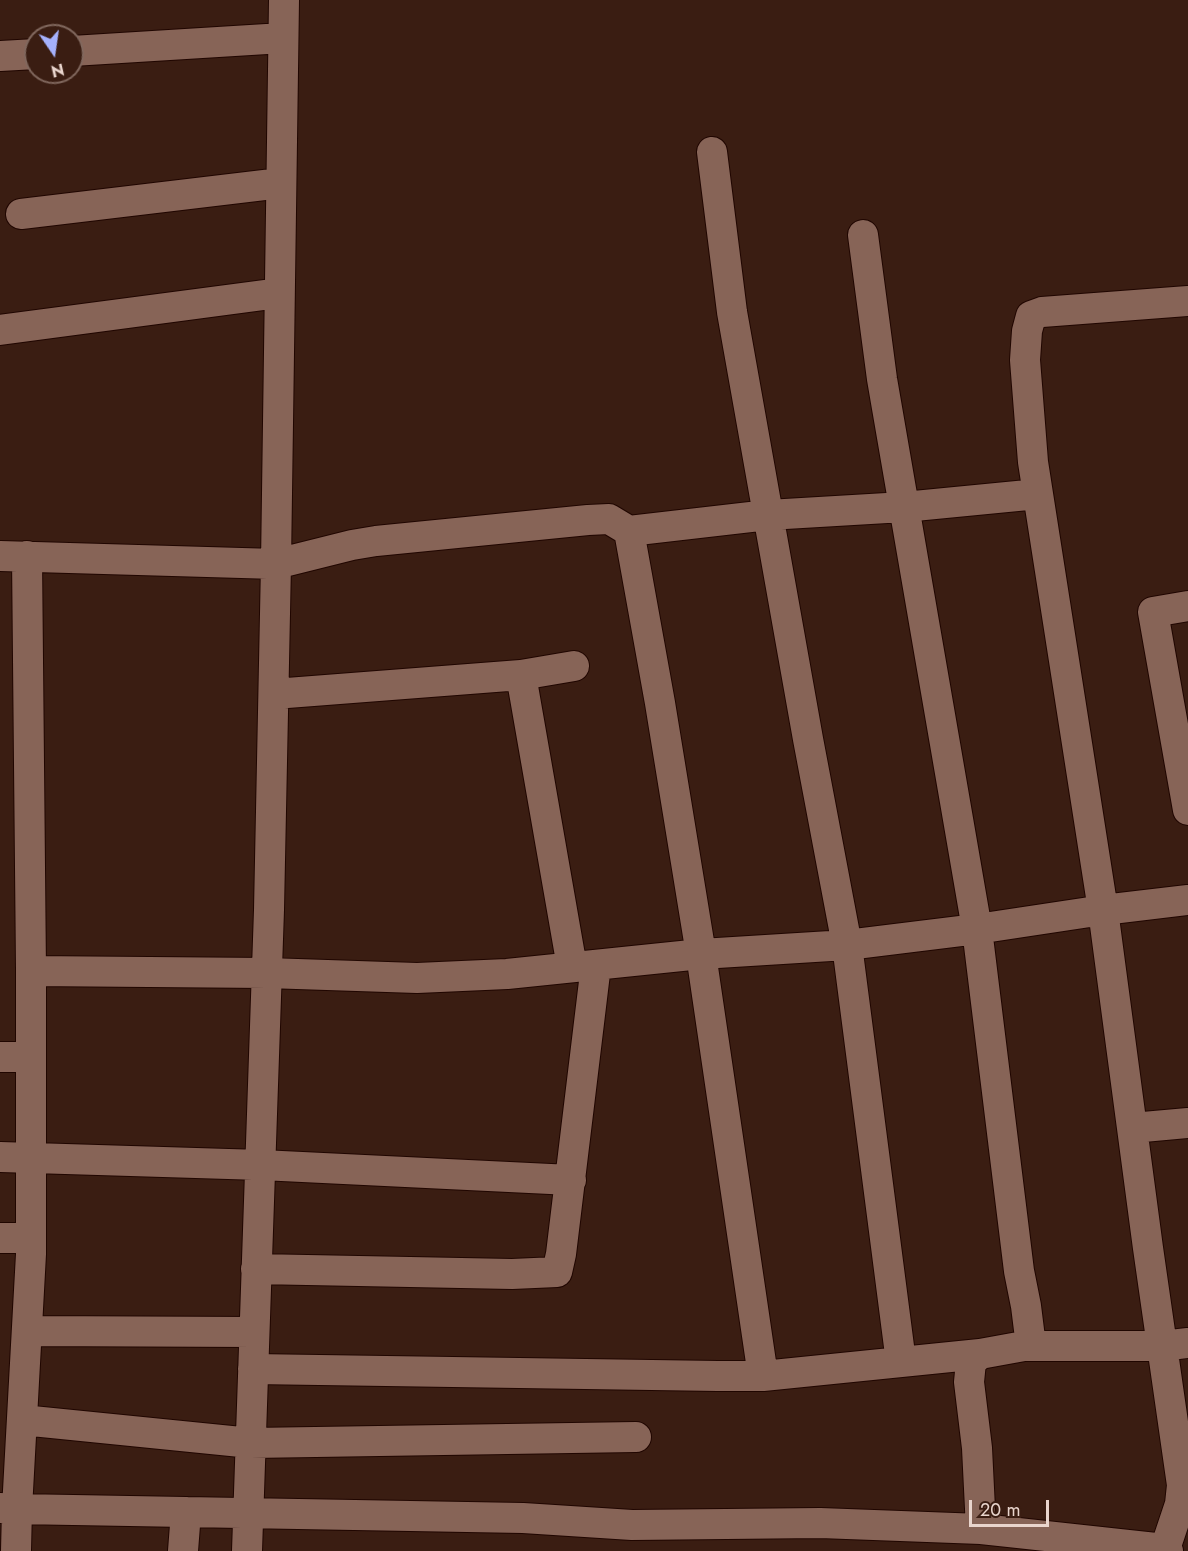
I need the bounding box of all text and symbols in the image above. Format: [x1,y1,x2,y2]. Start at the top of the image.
north arrow [24,24,84,84]
text: N [49,57,66,83]
scale bar [972,1488,1052,1526]
text: 20 m [980,1497,1020,1523]

